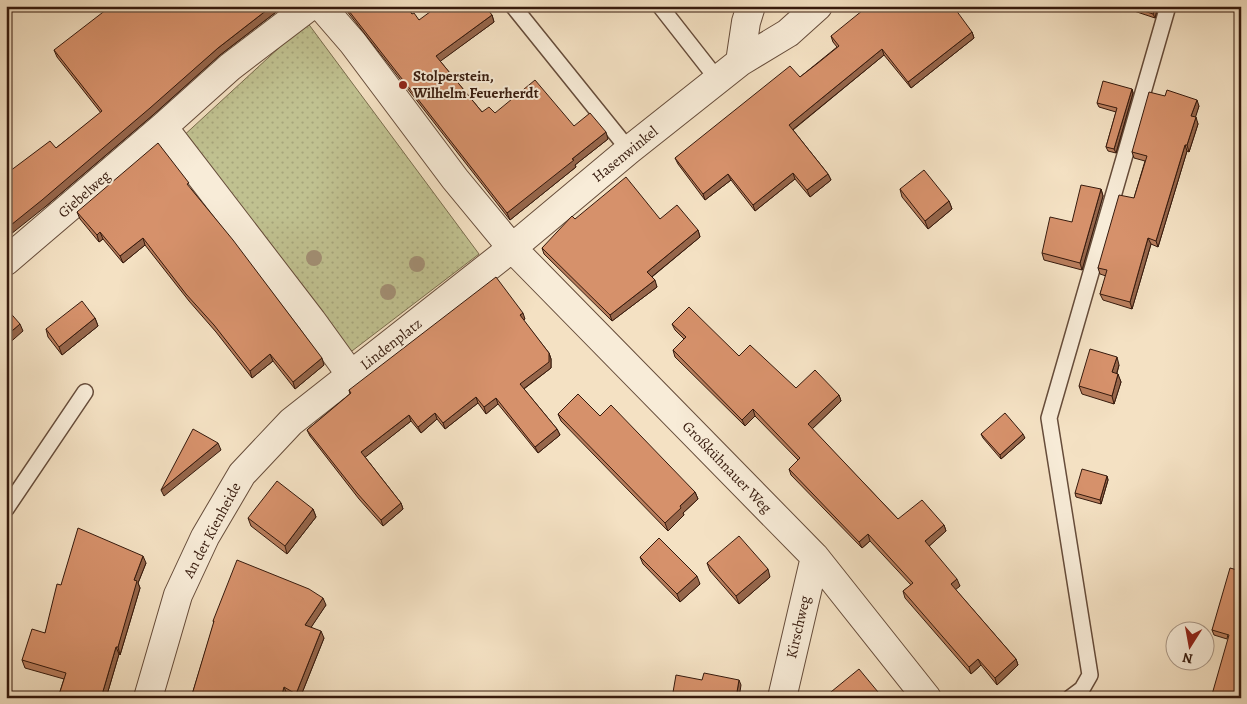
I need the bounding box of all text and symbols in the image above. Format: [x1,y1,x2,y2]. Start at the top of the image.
place label: Stolperstein, Wilhelm Feuerherdt [412,66,539,103]
marker: Stolperstein, Wilhelm Feuerherdt [397,79,409,91]
street label: Hasenwinkel [588,121,662,187]
street label: Giebelweg [54,165,115,222]
street label: Lindenplatz [356,313,426,375]
street label: Großkühnauer Weg [678,417,777,518]
street label: An der Kienheide [178,478,246,582]
street label: Kirschweg [781,593,815,660]
north arrow [1164,622,1214,672]
text: N [1181,648,1194,669]

